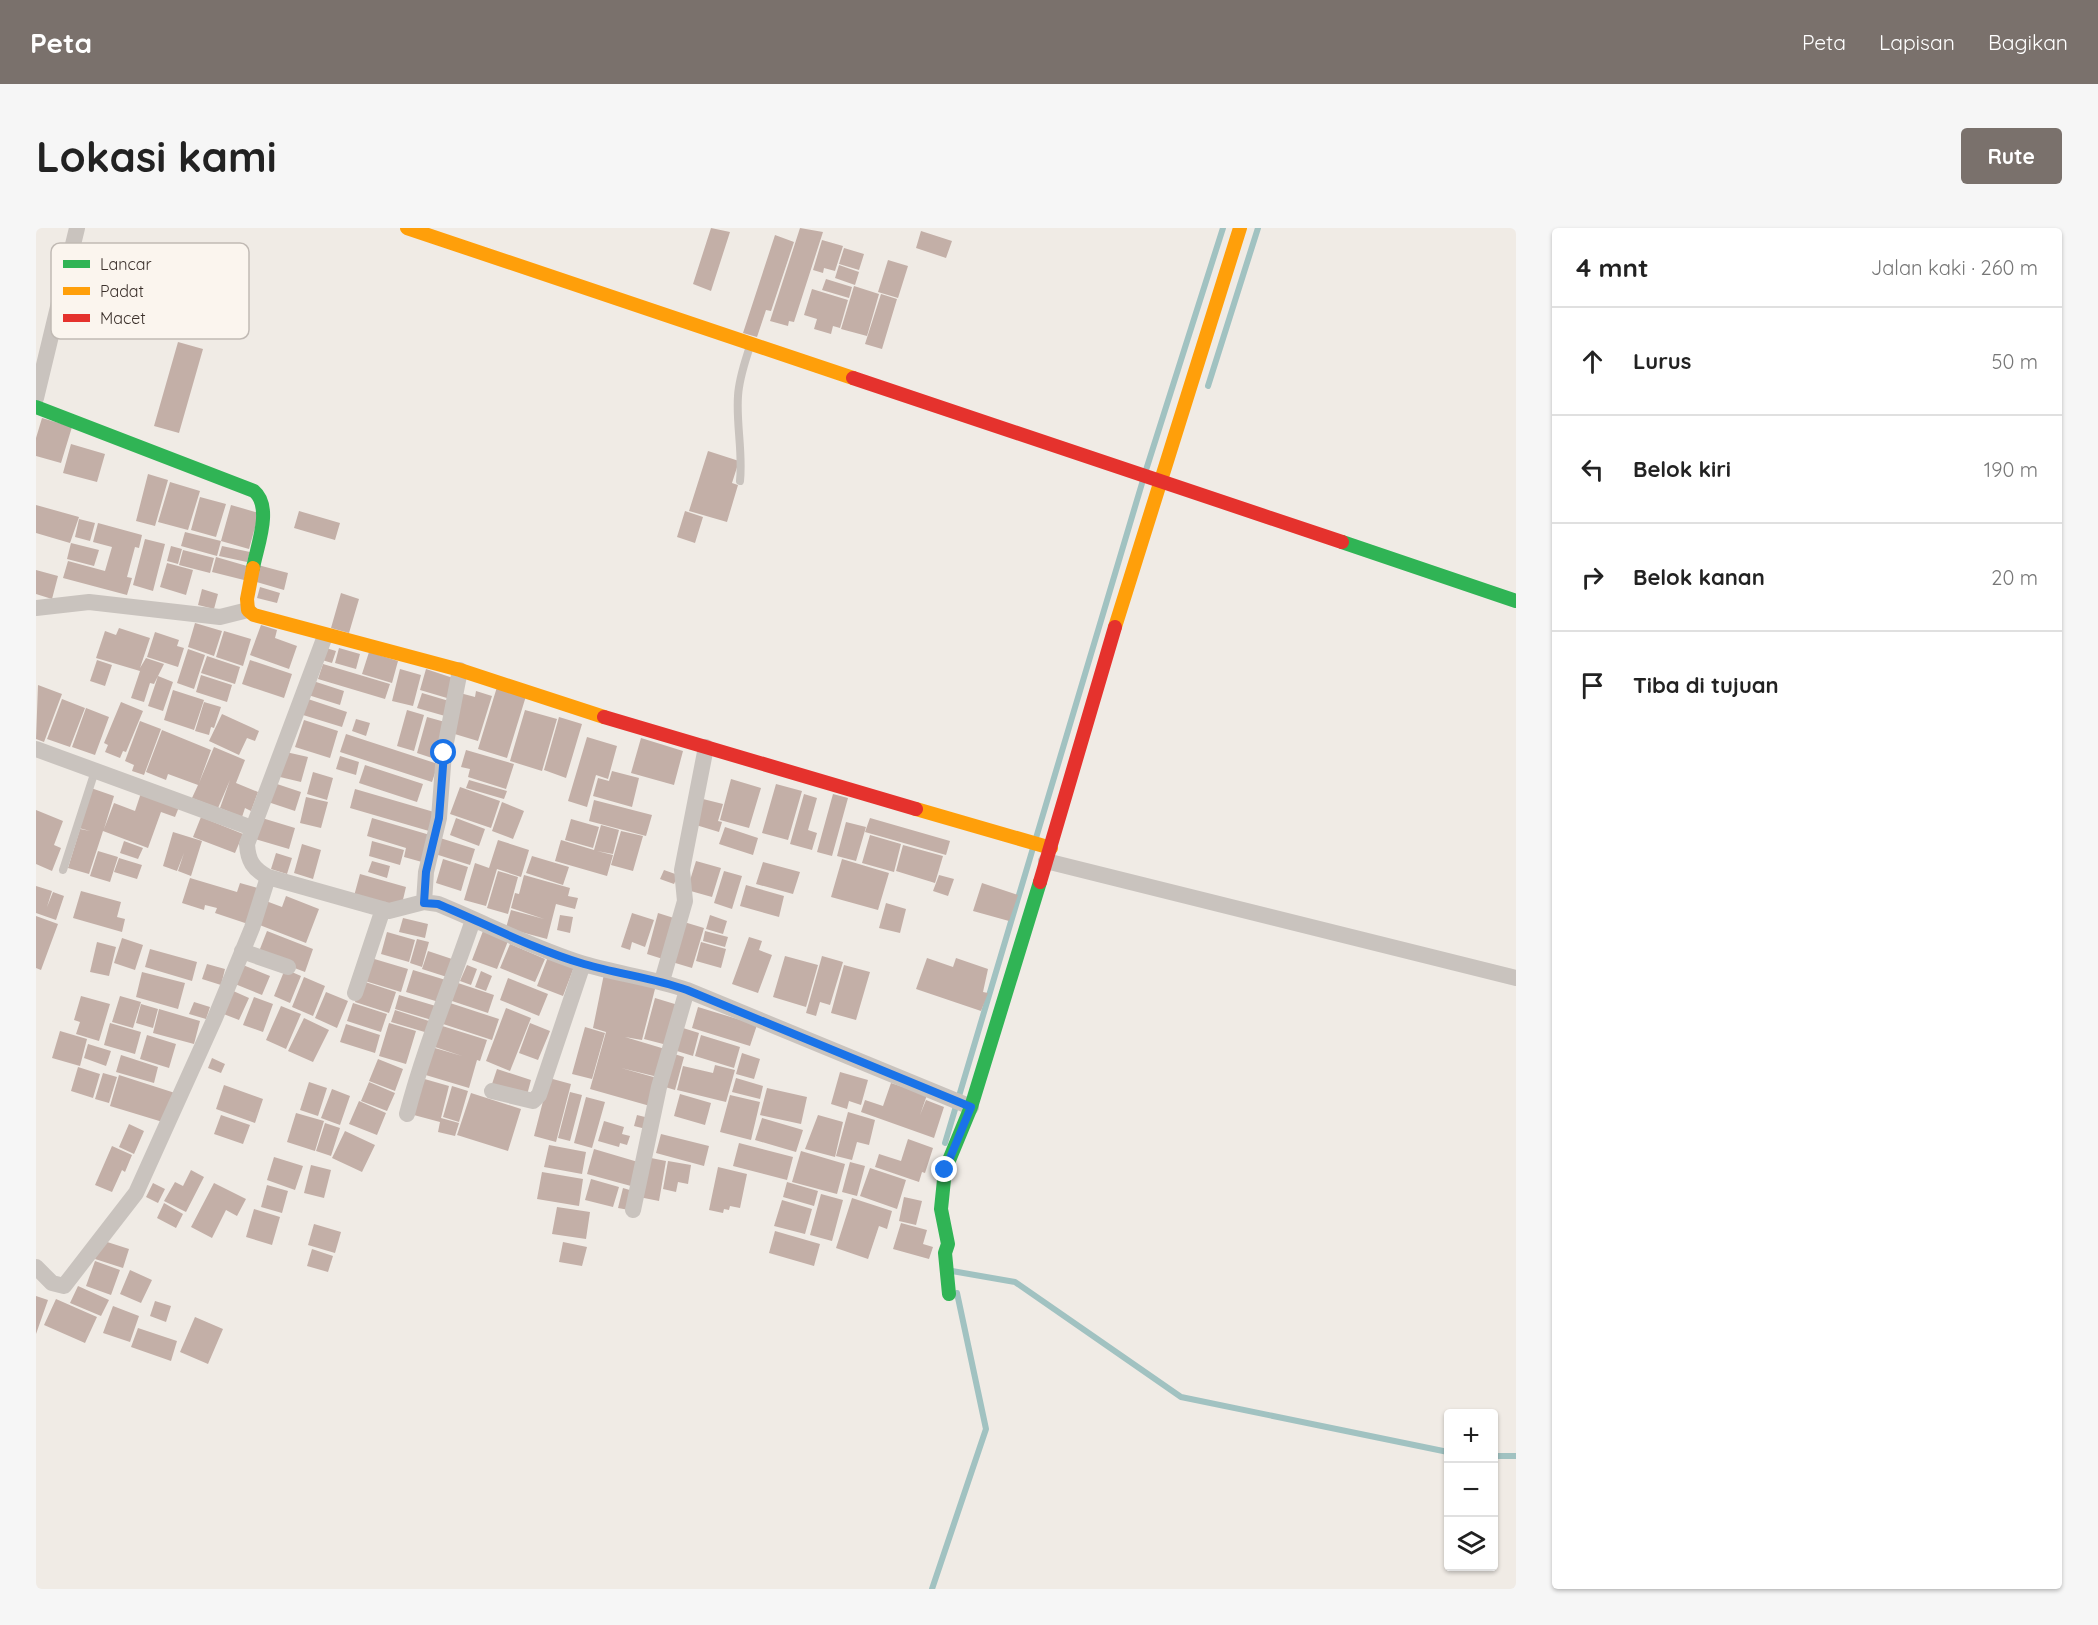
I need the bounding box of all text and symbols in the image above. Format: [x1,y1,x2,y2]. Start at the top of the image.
text: Peta [30,25,92,60]
text: Peta [1802,29,1846,55]
text: Lapisan [1879,29,1955,55]
text: Bagikan [1988,29,2068,55]
button: Rute [1961,128,2062,184]
text: Lokasi kami [36,130,277,183]
legend [51,243,249,339]
text: 4 mnt [1576,251,1649,284]
text: Lancar [100,254,152,274]
text: Jalan kaki · 260 m [1871,255,2038,280]
text: Padat [100,281,144,301]
text: Macet [100,308,146,328]
icon: ahead [1576,345,1609,378]
text: Lurus [1633,347,1691,375]
text: 50 m [1992,349,2038,374]
icon: left [1576,453,1609,486]
text: Belok kiri [1633,455,1731,483]
text: 190 m [1984,457,2038,482]
icon: right [1576,561,1609,594]
text: Belok kanan [1633,563,1765,591]
text: 20 m [1991,565,2038,590]
icon: arrive [1576,669,1609,702]
text: Tiba di tujuan [1633,671,1779,699]
route start [430,739,456,765]
route end [931,1156,957,1182]
map controls [1444,1409,1498,1571]
button: + [1444,1409,1498,1463]
button: − [1444,1463,1498,1517]
button: layers [1444,1517,1498,1571]

